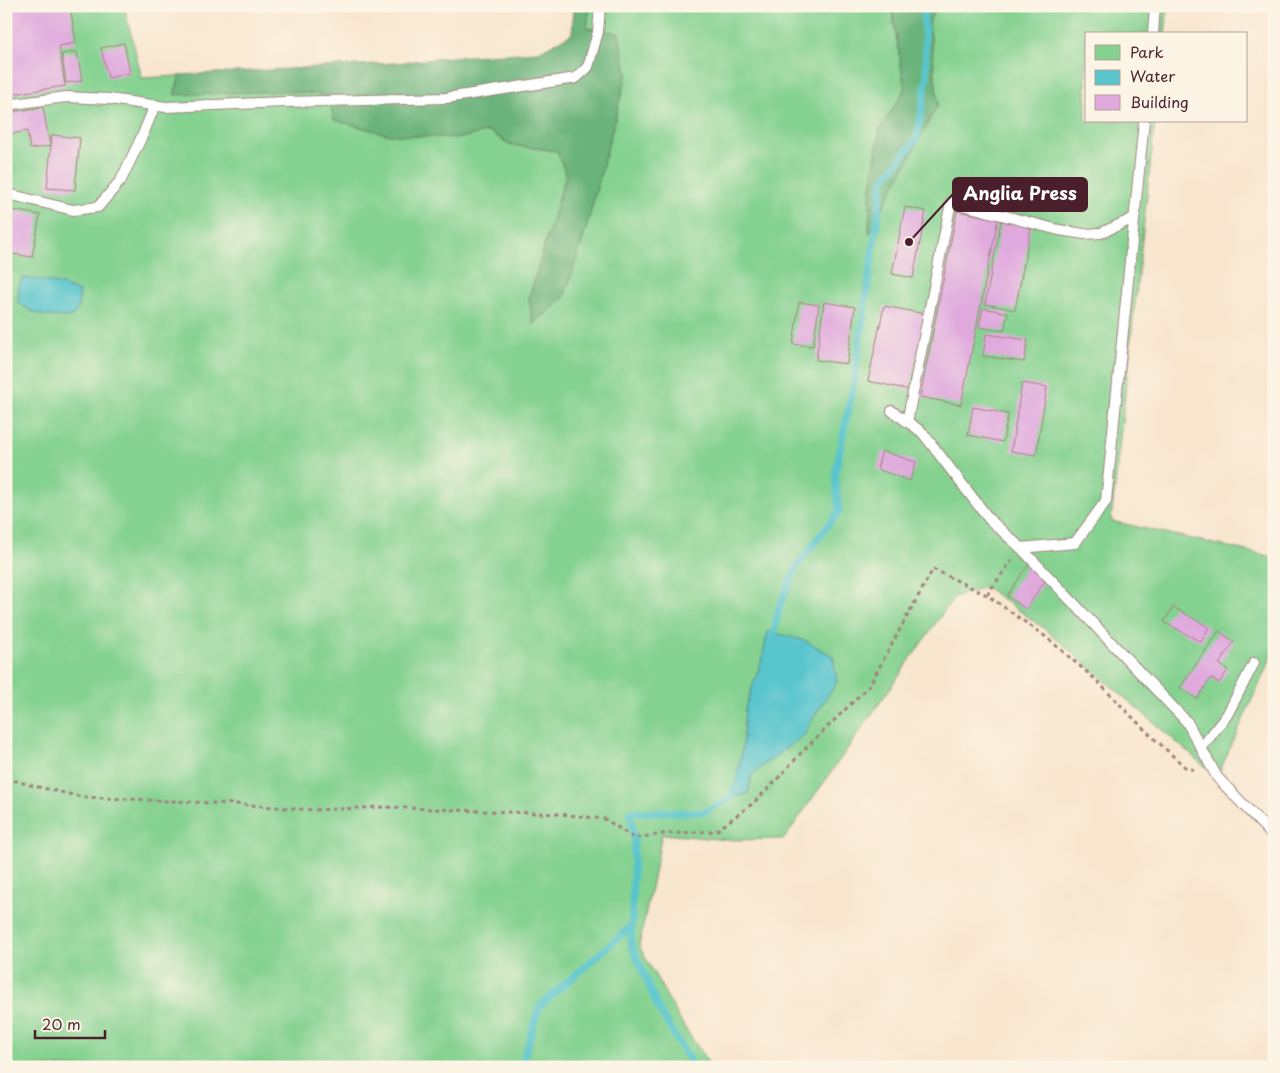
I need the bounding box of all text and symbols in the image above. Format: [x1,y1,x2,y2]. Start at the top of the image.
legend [1085,32,1248,122]
text: Park [1130,40,1164,63]
text: Water [1130,64,1175,87]
text: Building [1130,90,1189,113]
callout: Anglia Press [953,178,1087,211]
text: Anglia Press [963,179,1077,206]
scale bar [35,1008,105,1040]
text: 20 m [42,1012,81,1035]

